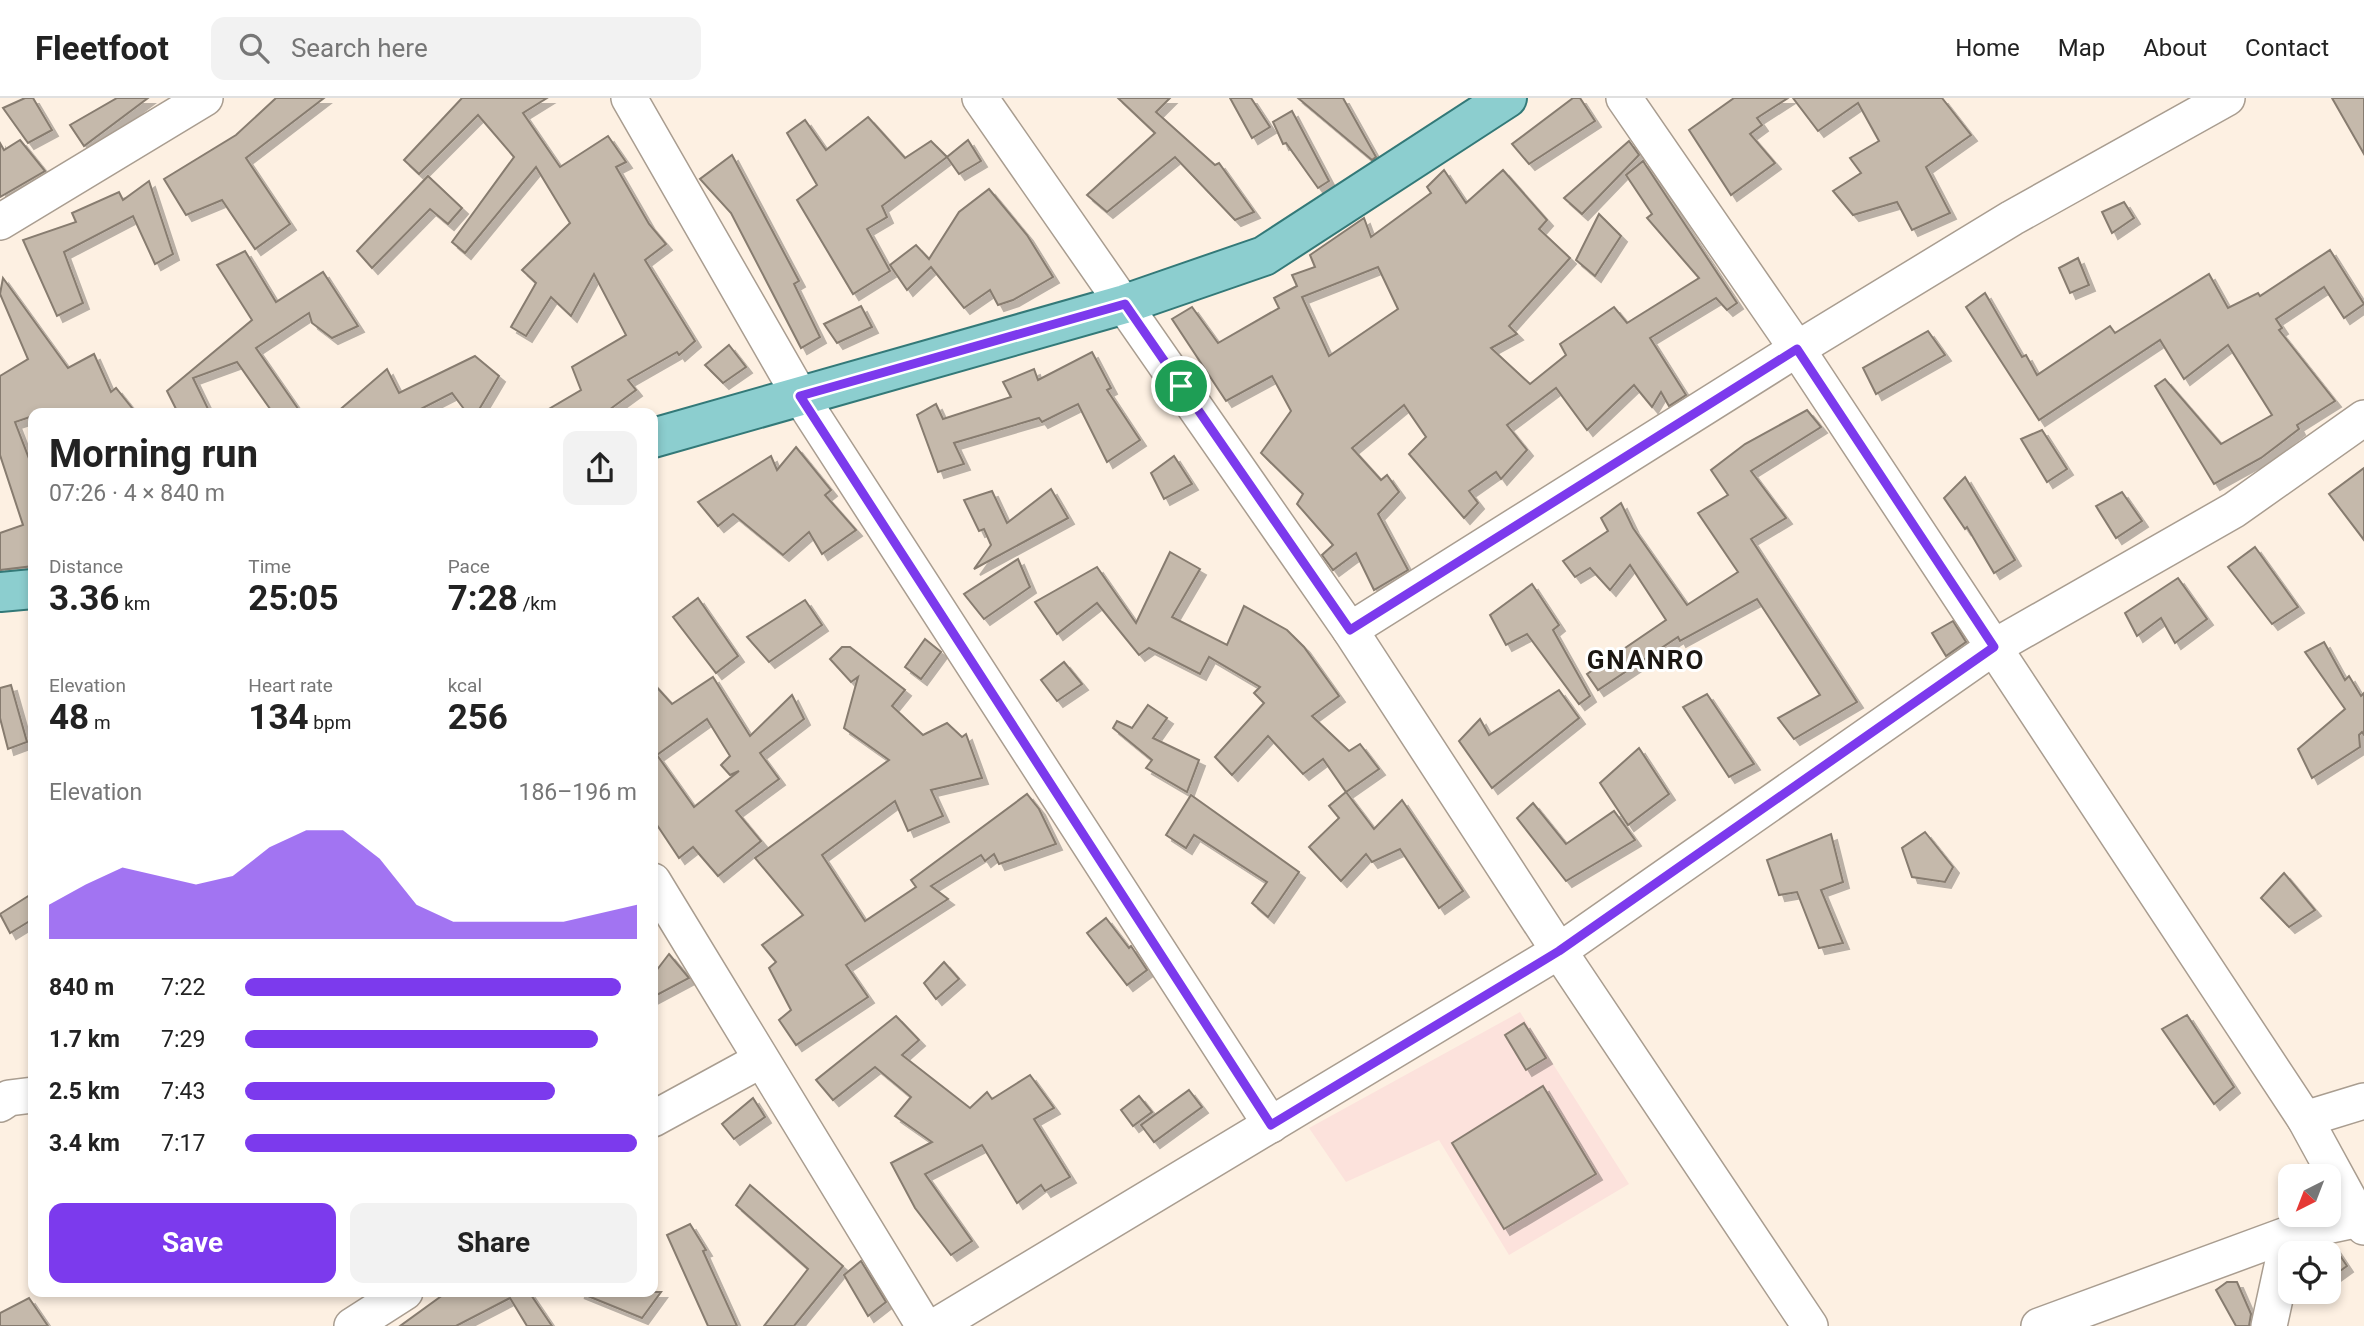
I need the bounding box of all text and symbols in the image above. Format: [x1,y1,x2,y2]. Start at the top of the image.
search box [211,17,701,80]
text: Fleetfoot [35,29,169,68]
icon: search [235,29,273,67]
text: Search here [291,33,428,63]
text: Home [1955,34,2020,62]
text: Map [2058,34,2105,62]
text: About [2143,34,2207,62]
text: Contact [2245,34,2329,62]
pin [1151,356,1211,416]
icon: arrive [1162,367,1200,405]
button: share [563,431,637,505]
text: Morning run [49,432,258,476]
text: 07:26 · 4 × 840 m [49,480,225,507]
text: Distance [49,555,123,578]
text: Time [248,555,291,578]
text: Pace [448,555,490,578]
text: 3.36 [49,578,119,619]
text: 25:05 [248,578,339,619]
text: 7:28 [448,578,518,619]
text: km [119,592,150,615]
text: /km [518,592,557,615]
district label: GNANRO [1587,645,1705,675]
text: Elevation [49,674,126,697]
text: Heart rate [248,674,333,697]
text: kcal [448,674,482,697]
text: 48 [49,697,89,738]
text: 134 [248,697,309,738]
text: 256 [448,697,508,738]
text: m [89,711,111,734]
text: bpm [309,711,351,734]
text: Elevation [49,779,142,806]
text: 186–196 m [518,779,637,806]
text: 840 m [49,974,114,1001]
text: 7:22 [161,974,205,1001]
text: 1.7 km [49,1026,120,1053]
text: 7:29 [161,1026,205,1053]
text: 2.5 km [49,1078,120,1105]
text: 7:43 [161,1078,205,1105]
text: 3.4 km [49,1130,120,1157]
text: 7:17 [161,1130,205,1157]
north arrow [2278,1164,2342,1227]
map controls [2278,1164,2341,1304]
button: Save [49,1203,336,1283]
button: Share [350,1203,637,1283]
button: locate [2278,1241,2341,1304]

